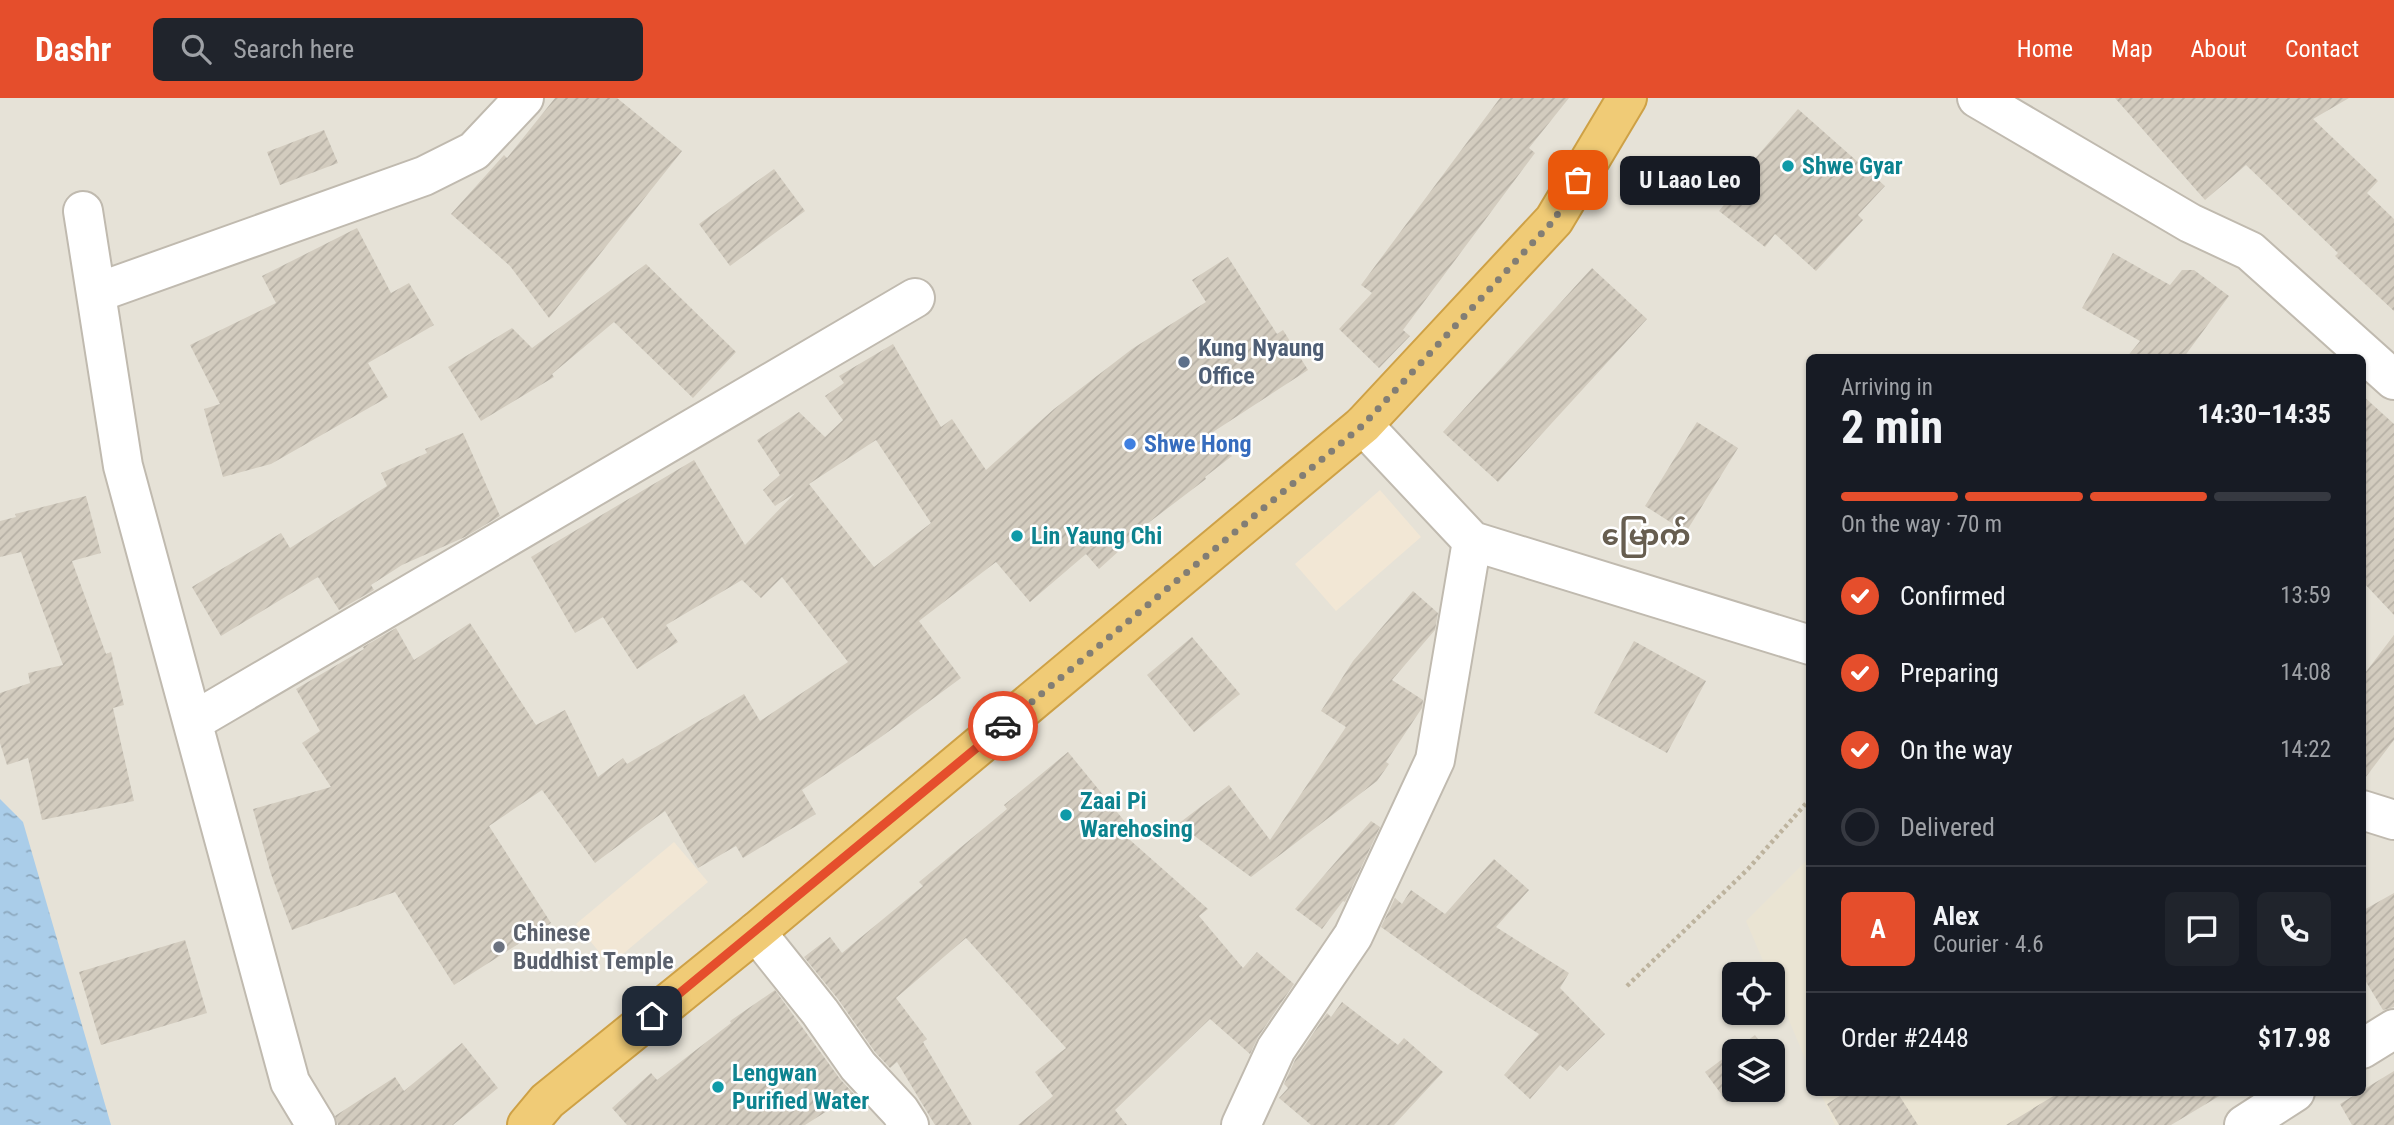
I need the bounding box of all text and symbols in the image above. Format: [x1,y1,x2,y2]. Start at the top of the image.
search box [153,18,643,81]
text: Dashr [35,30,111,69]
icon: search [177,30,215,68]
text: Search here [233,34,354,64]
text: Home [2017,35,2073,63]
text: Map [2111,35,2153,63]
text: About [2191,35,2247,63]
text: Contact [2285,35,2359,63]
pin [1548,150,1608,210]
place label: Shwe Gyar [1802,152,1903,180]
callout: U Laao Leo [1620,155,1760,204]
marker: Shwe Gyar [1780,158,1796,174]
icon: bag [1559,161,1597,199]
text: U Laao Leo [1639,167,1741,194]
place label: Kung Nyaung Office [1198,334,1324,390]
marker: Kung Nyaung Office [1176,354,1192,370]
text: Arriving in [1841,374,1933,401]
text: 14:30–14:35 [2197,399,2331,429]
text: 2 min [1841,400,1943,454]
place label: Shwe Hong [1144,430,1252,458]
marker: Shwe Hong [1122,436,1138,452]
text: On the way · 70 m [1841,511,2002,538]
district label: မြောက် [1602,516,1690,558]
place label: Lin Yaung Chi [1031,522,1162,550]
marker: Lin Yaung Chi [1009,528,1025,544]
icon: check [1841,577,1879,615]
text: Confirmed [1900,581,2006,611]
text: 13:59 [2280,582,2331,609]
icon: check [1841,654,1879,692]
text: Preparing [1900,658,1999,688]
text: 14:08 [2280,659,2331,686]
courier [968,691,1038,761]
icon: car [984,707,1022,745]
icon: check [1841,731,1879,769]
text: On the way [1900,735,2013,765]
text: 14:22 [2280,736,2331,763]
place label: Zaai Pi Warehosing [1080,787,1193,843]
marker: Zaai Pi Warehosing [1058,807,1074,823]
text: Delivered [1900,812,1995,842]
button: chat [2165,892,2239,966]
button: phone [2257,892,2331,966]
text: Alex [1933,901,1979,931]
text: A [1870,914,1886,944]
place label: Chinese Buddhist Temple [513,919,674,975]
text: Courier · 4.6 [1933,931,2044,958]
marker: Chinese Buddhist Temple [491,939,507,955]
map controls [1722,962,1785,1102]
button: locate [1722,962,1785,1025]
pin [622,986,682,1046]
icon: home [633,997,671,1035]
text: Order #2448 [1841,1023,1969,1053]
text: $17.98 [2258,1023,2331,1053]
button: layers [1722,1039,1785,1102]
place label: Lengwan Purified Water [732,1059,869,1115]
marker: Lengwan Purified Water [710,1079,726,1095]

